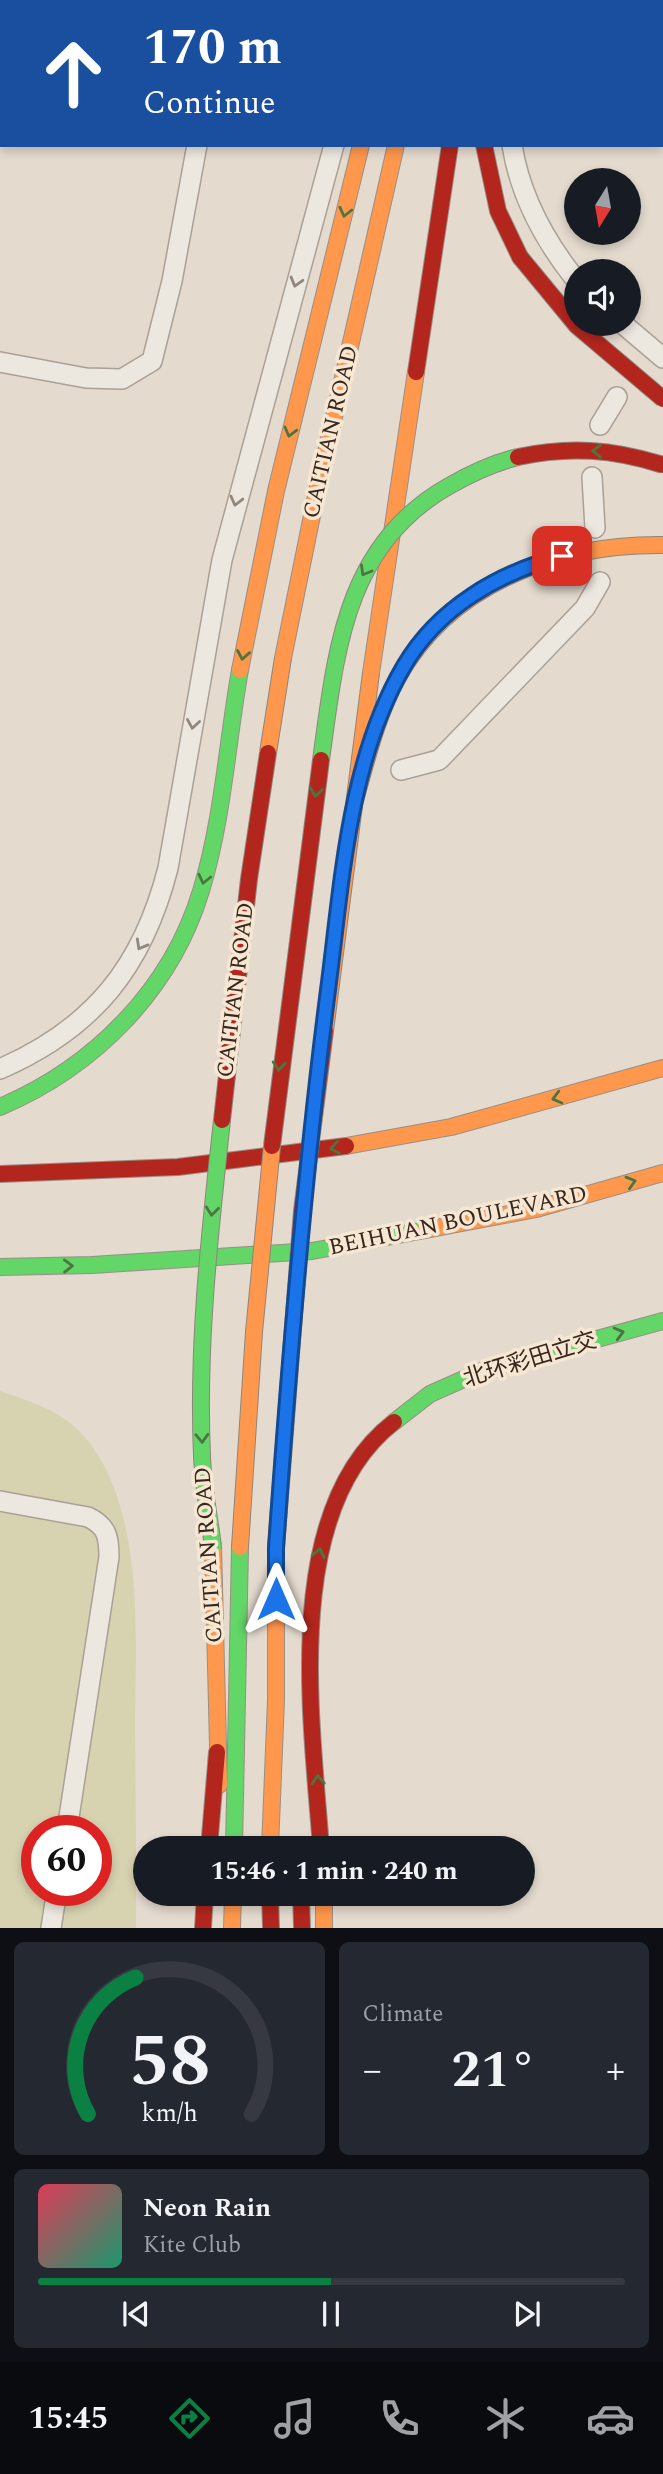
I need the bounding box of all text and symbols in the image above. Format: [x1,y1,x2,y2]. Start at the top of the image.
text: 170 m [143,11,282,86]
icon: ahead [28,28,119,119]
text: Continue [143,79,276,128]
north arrow [564,168,640,245]
map controls [564,168,641,336]
one-way arrow [339,206,354,218]
button: sound [564,259,641,336]
one-way arrow [290,276,305,288]
street label: CAITIAN ROAD [294,342,368,522]
one-way arrow [283,426,298,438]
one-way arrow [591,443,602,459]
one-way arrow [230,495,244,507]
pin [532,526,592,586]
icon: arrive [543,537,581,575]
one-way arrow [360,564,373,577]
one-way arrow [236,649,251,661]
one-way arrow [186,719,201,730]
one-way arrow [309,786,324,798]
one-way arrow [198,873,212,885]
street label: CAITIAN ROAD [208,900,264,1080]
one-way arrow [136,938,149,950]
one-way arrow [272,1061,287,1072]
one-way arrow [551,1090,563,1104]
one-way arrow [329,1139,341,1154]
street label: BEIHUAN BOULEVARD [326,1176,590,1266]
one-way arrow [624,1176,636,1191]
one-way arrow [204,1206,219,1217]
one-way arrow [63,1258,74,1273]
street label: 北环彩田立交 [459,1323,601,1397]
one-way arrow [613,1327,625,1342]
one-way arrow [194,1433,209,1444]
street label: CAITIAN ROAD [185,1466,233,1644]
one-way arrow [311,1547,326,1559]
position arrow [239,1562,313,1636]
one-way arrow [310,1774,325,1785]
speed limit sign: 60 [21,1815,112,1906]
text: 15:46 · 1 min · 240 m [210,1851,458,1891]
text: Climate [363,1997,443,2032]
text: 58 [128,2008,210,2119]
text: 21° [452,2031,536,2110]
text: − [363,2042,382,2100]
text: + [606,2042,625,2100]
text: km/h [141,2095,197,2133]
text: Neon Rain [143,2188,271,2228]
text: Kite Club [143,2228,241,2263]
icon: previous [117,2295,155,2333]
icon: pause [312,2295,350,2333]
icon: next [508,2295,546,2333]
text: 15:45 [28,2394,109,2443]
icon: directions [165,2394,214,2443]
icon: music [270,2394,319,2443]
icon: phone [375,2394,424,2443]
icon: climate [481,2394,530,2443]
icon: car [586,2394,635,2443]

